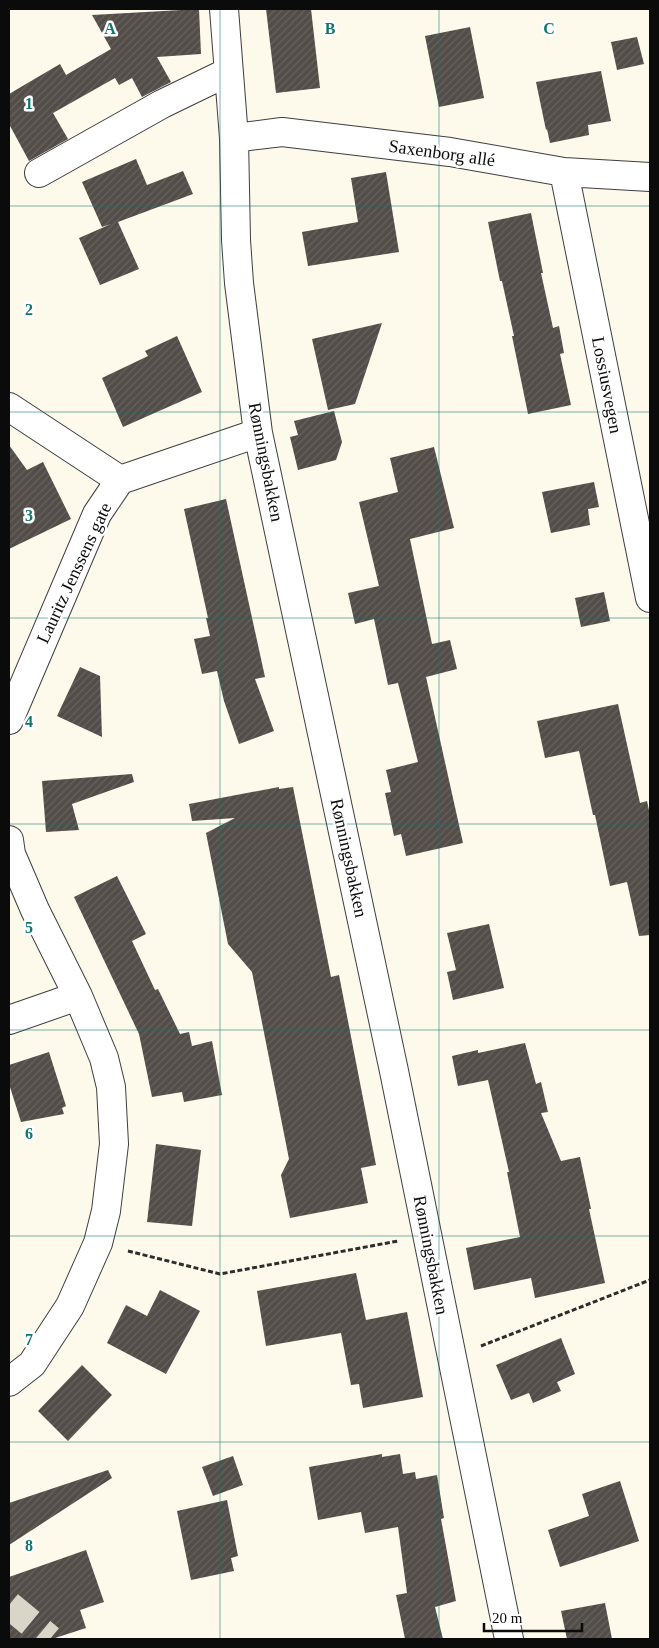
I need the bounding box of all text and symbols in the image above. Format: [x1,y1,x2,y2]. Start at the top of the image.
text: A [104,20,116,37]
text: B [325,20,336,37]
text: C [543,20,555,37]
text: 1 [25,95,33,112]
street label: Saxenborg allé [388,136,496,170]
text: 2 [25,301,33,318]
street label: Lossiusvegen [588,335,626,435]
street label: Rønningsbakken [245,401,287,523]
street label: Lauritz Jenssens gate [33,499,115,647]
text: 3 [25,507,33,524]
text: 4 [25,713,33,730]
street label: Rønningsbakken [327,797,371,919]
text: 5 [25,919,33,936]
text: 6 [25,1125,33,1142]
street label: Rønningsbakken [410,1194,452,1316]
text: 7 [25,1331,33,1348]
text: 8 [25,1537,33,1554]
scale bar [484,1600,582,1632]
text: 20 m [492,1610,523,1626]

